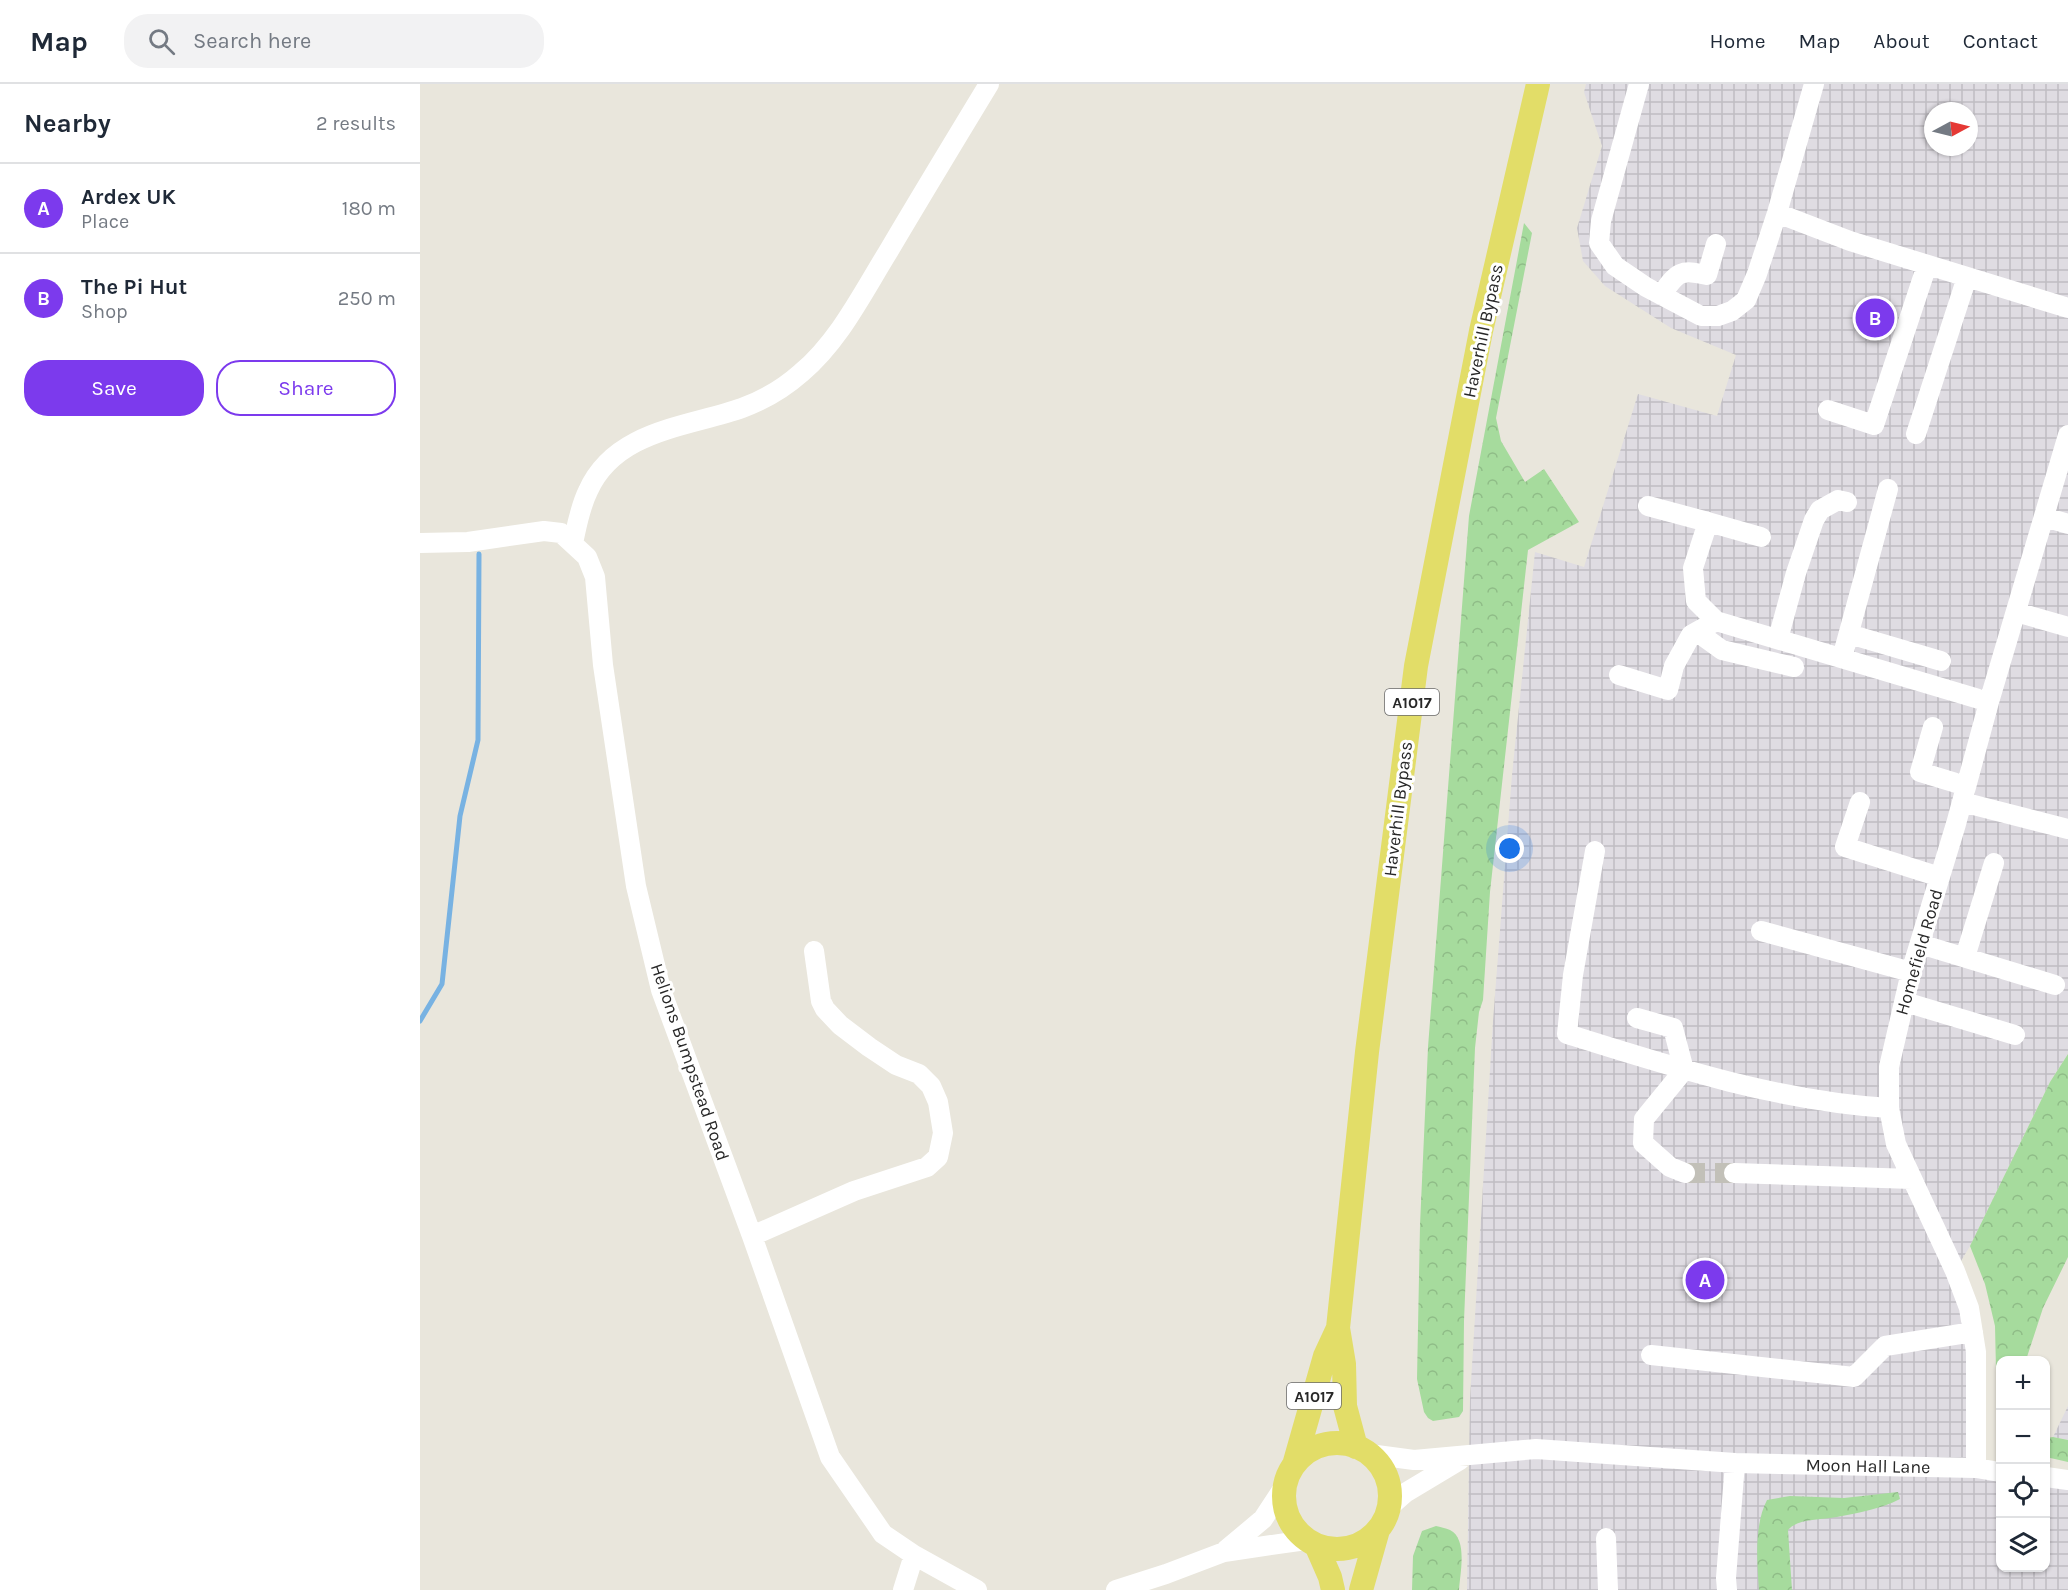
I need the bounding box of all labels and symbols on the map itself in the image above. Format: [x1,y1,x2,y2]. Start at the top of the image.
north arrow [1924,102,1978,156]
street label: Haverhill Bypass [1458,262,1508,400]
pin: B [1856,296,1894,340]
road number: A1017 [1385,689,1439,715]
street label: Haverhill Bypass [1379,740,1417,878]
your location [1495,834,1524,863]
street label: Homefield Road [1890,886,1948,1018]
street label: Helions Bumpstead Road [646,960,734,1164]
pin: A [1686,1258,1724,1302]
road number: A1017 [1287,1383,1341,1409]
street label: Moon Hall Lane [1805,1454,1931,1478]

